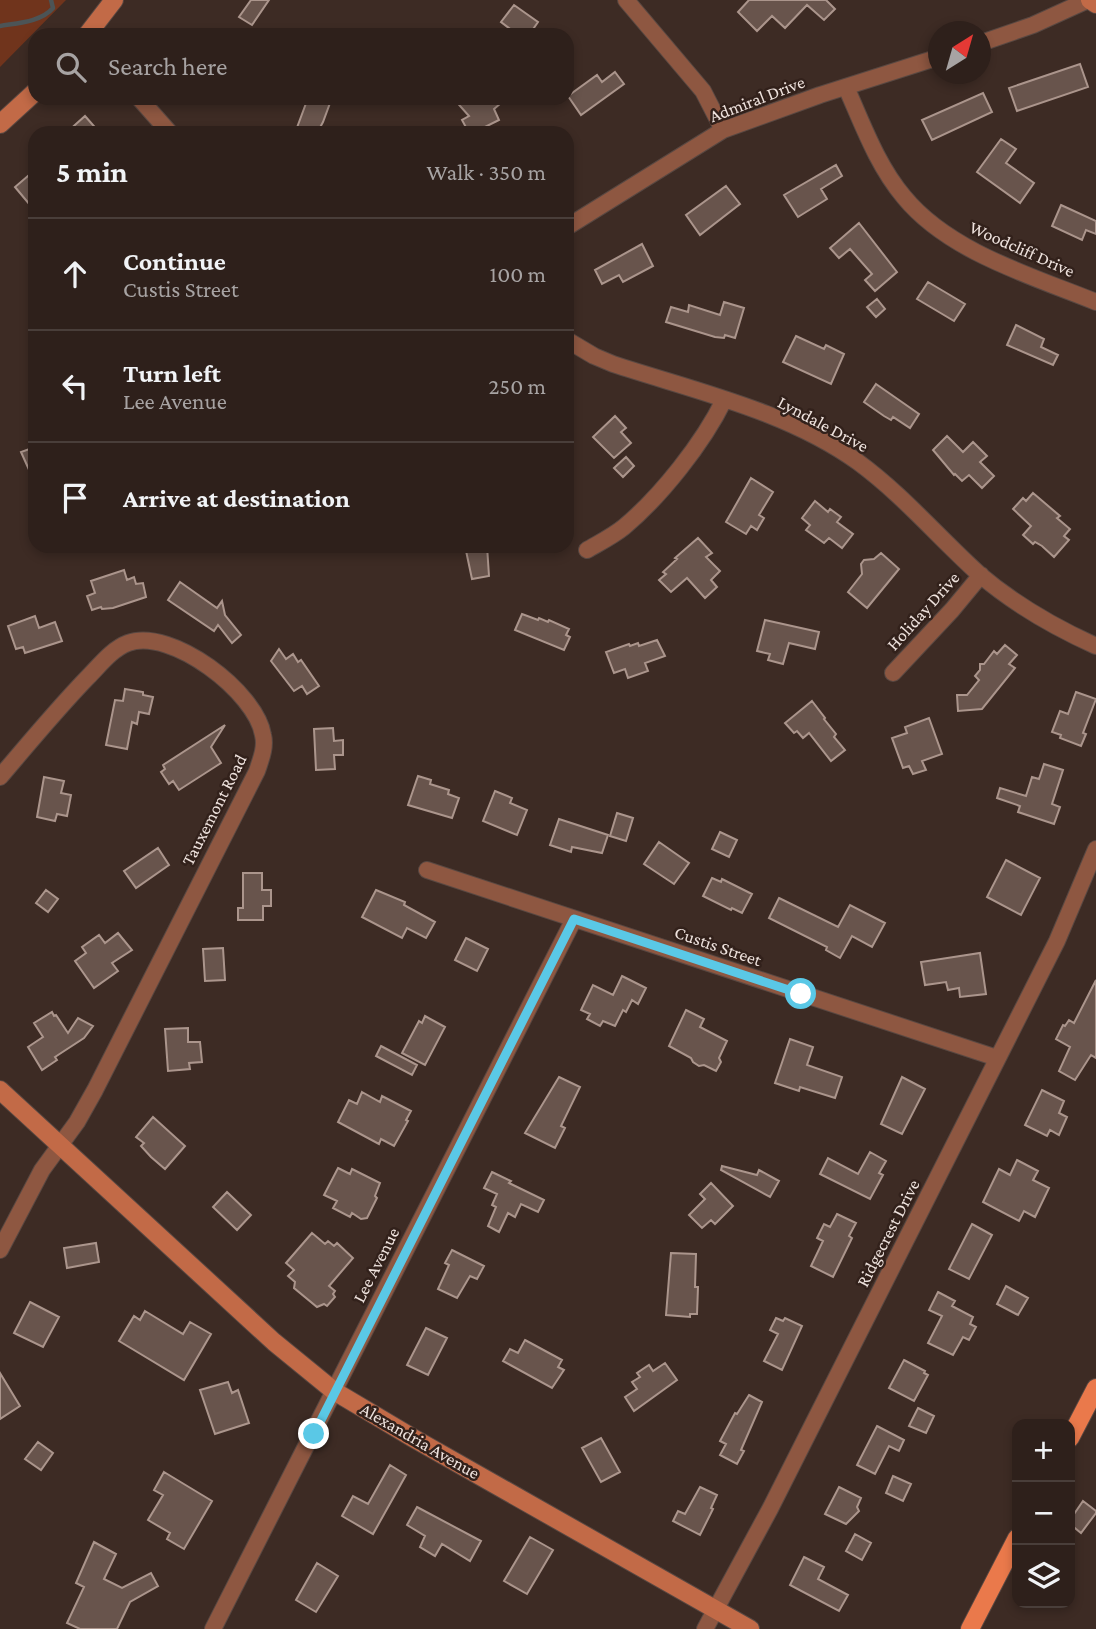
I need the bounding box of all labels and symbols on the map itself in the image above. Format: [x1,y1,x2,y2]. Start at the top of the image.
north arrow [928,21,991,84]
street label: Admiral Drive [706,72,808,126]
street label: Woodcliff Drive [966,217,1078,281]
street label: Lyndale Drive [774,392,872,456]
street label: Holiday Drive [883,568,964,654]
street label: Tauxemont Road [177,751,251,869]
street label: Custis Street [672,922,765,971]
route start [785,978,816,1009]
street label: Ridgecrest Drive [852,1176,924,1290]
street label: Lee Avenue [349,1224,403,1306]
street label: Alexandria Avenue [357,1399,483,1483]
route end [298,1418,329,1449]

